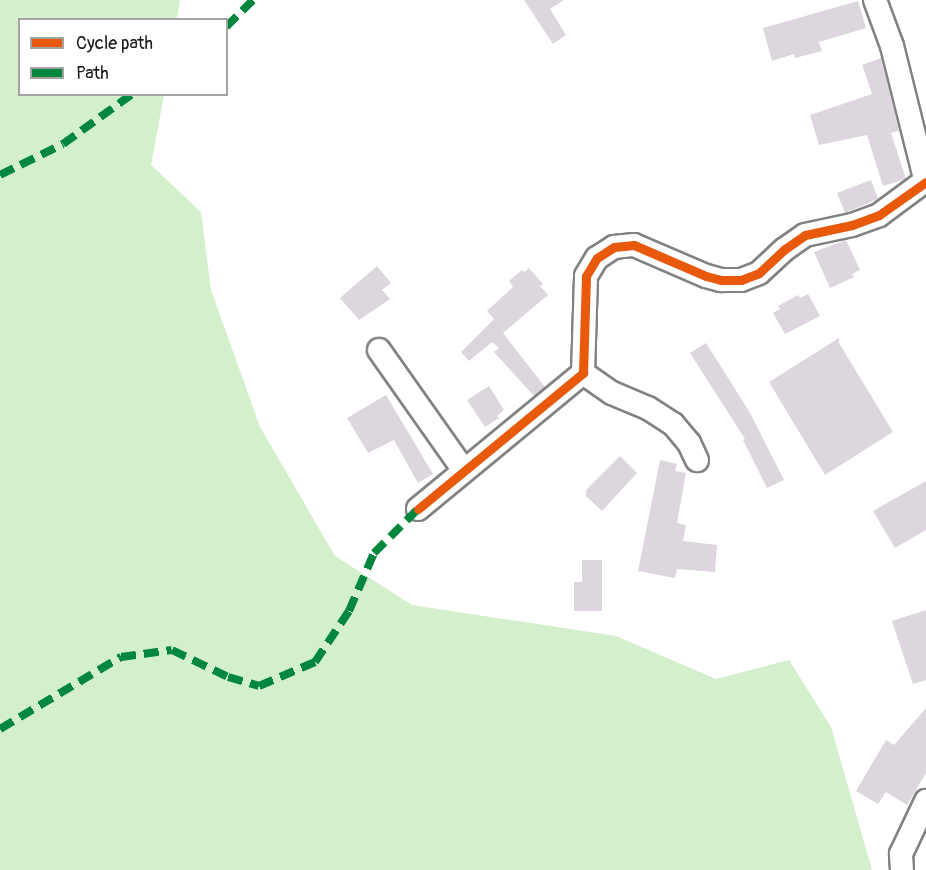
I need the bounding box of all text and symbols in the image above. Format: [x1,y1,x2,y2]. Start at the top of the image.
legend [18,18,228,96]
text: Cycle path [76,32,153,55]
text: Path [76,62,109,85]

